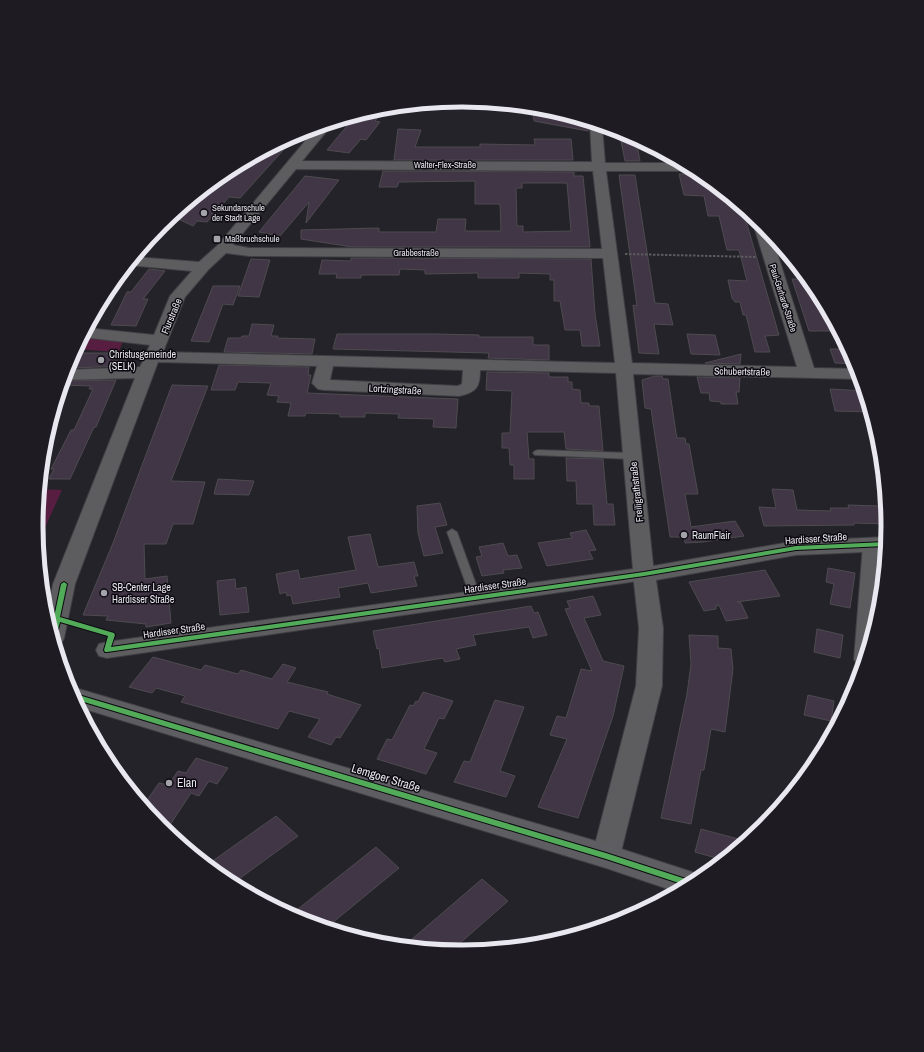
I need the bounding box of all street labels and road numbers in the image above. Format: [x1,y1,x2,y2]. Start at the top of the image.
street label: Walter-Flex-Straße [414,159,476,171]
street label: Grabbestraße [393,247,439,259]
street label: Paul-Gerhardt-Straße [766,262,800,334]
street label: Flurstraße [158,296,185,336]
street label: Schubertstraße [714,365,771,378]
street label: Lortzingstraße [368,382,422,397]
street label: Freiligrathstraße [627,461,646,523]
street label: Hardisser Straße [784,530,848,547]
street label: Hardisser Straße [463,575,527,596]
street label: Hardisser Straße [142,620,206,641]
street label: Lemgoer Straße [350,760,422,796]

